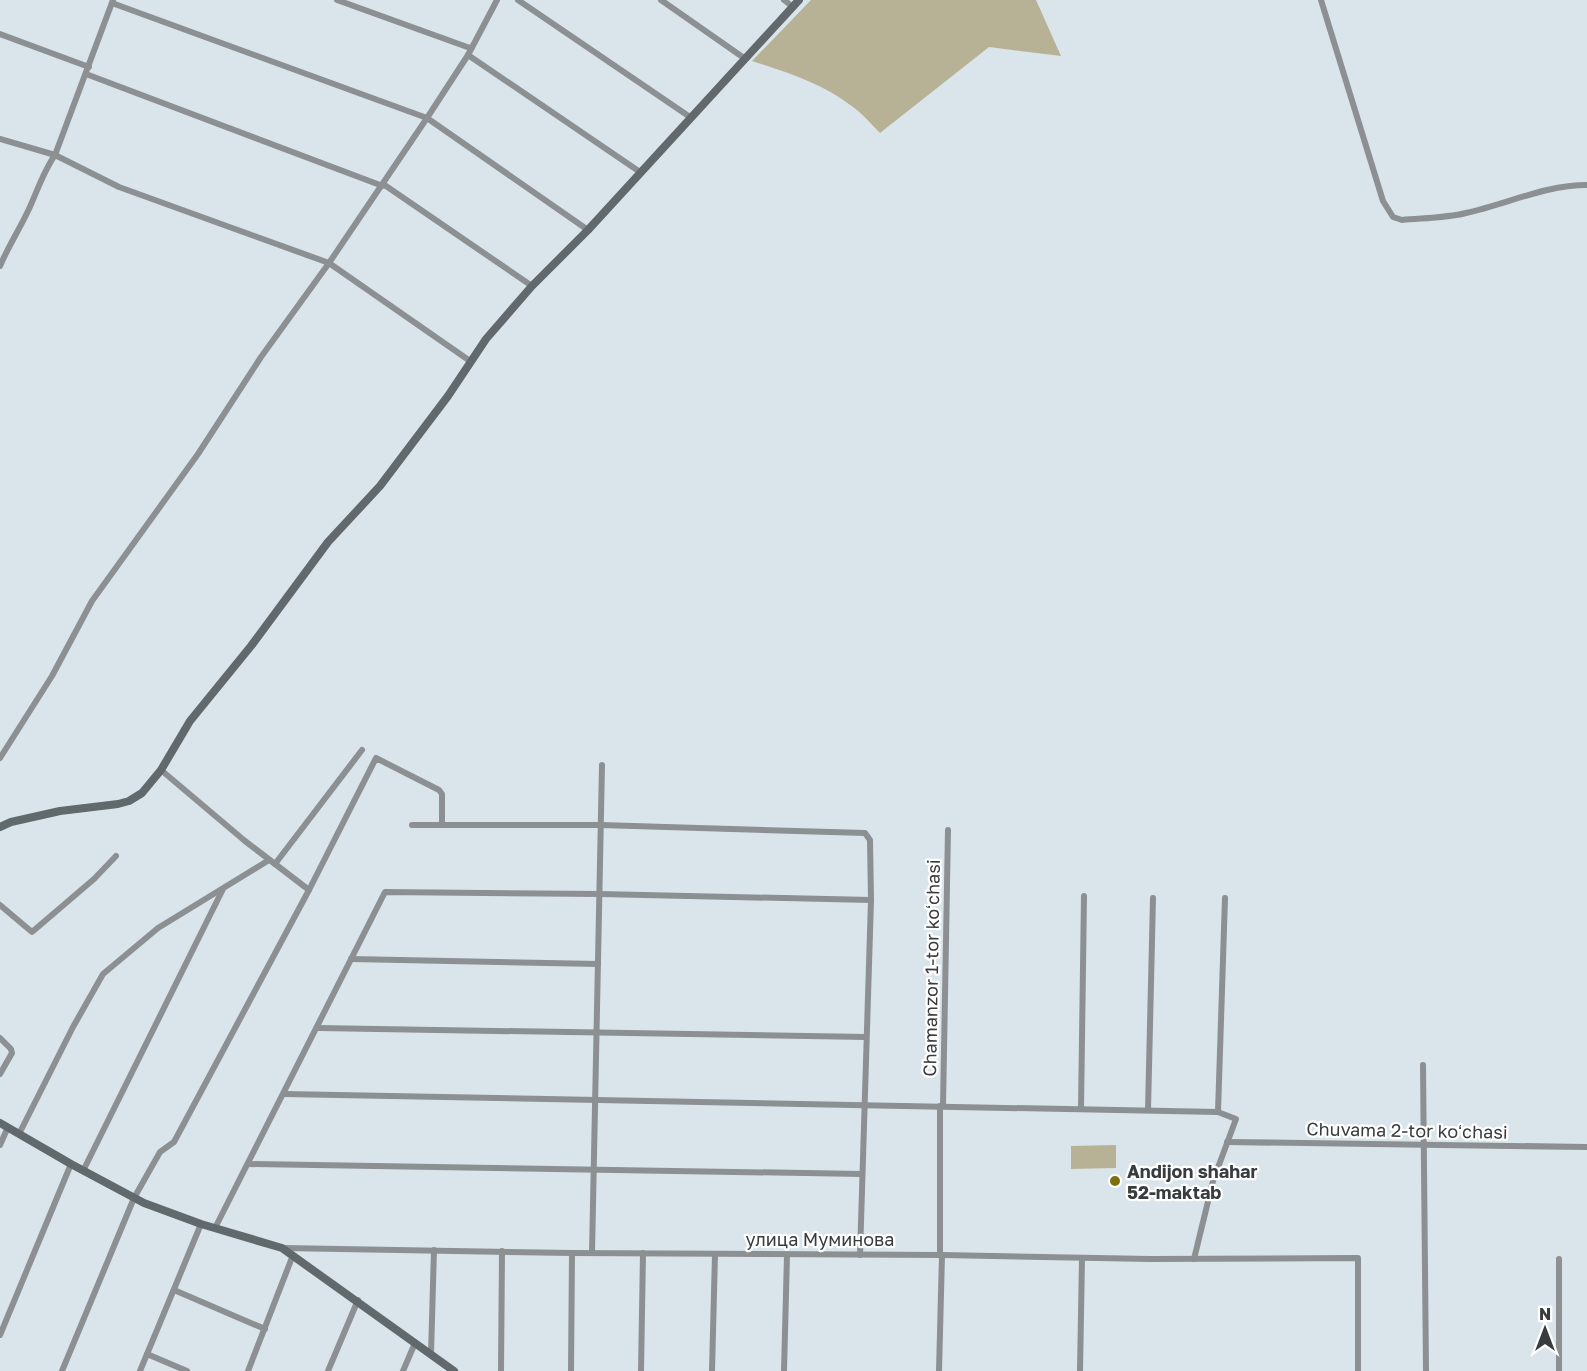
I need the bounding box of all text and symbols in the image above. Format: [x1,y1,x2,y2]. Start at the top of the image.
street label: Chamanzor 1-tor koʻchasi [918,859,944,1077]
street label: Chuvama 2-tor koʻchasi [1306,1117,1508,1143]
place label: Andijon shahar 52-maktab [1127,1160,1258,1203]
marker: Andijon shahar 52-maktab [1108,1174,1122,1188]
street label: улица Муминова [746,1228,894,1250]
north arrow [1515,1299,1575,1359]
text: N [1539,1304,1551,1324]

